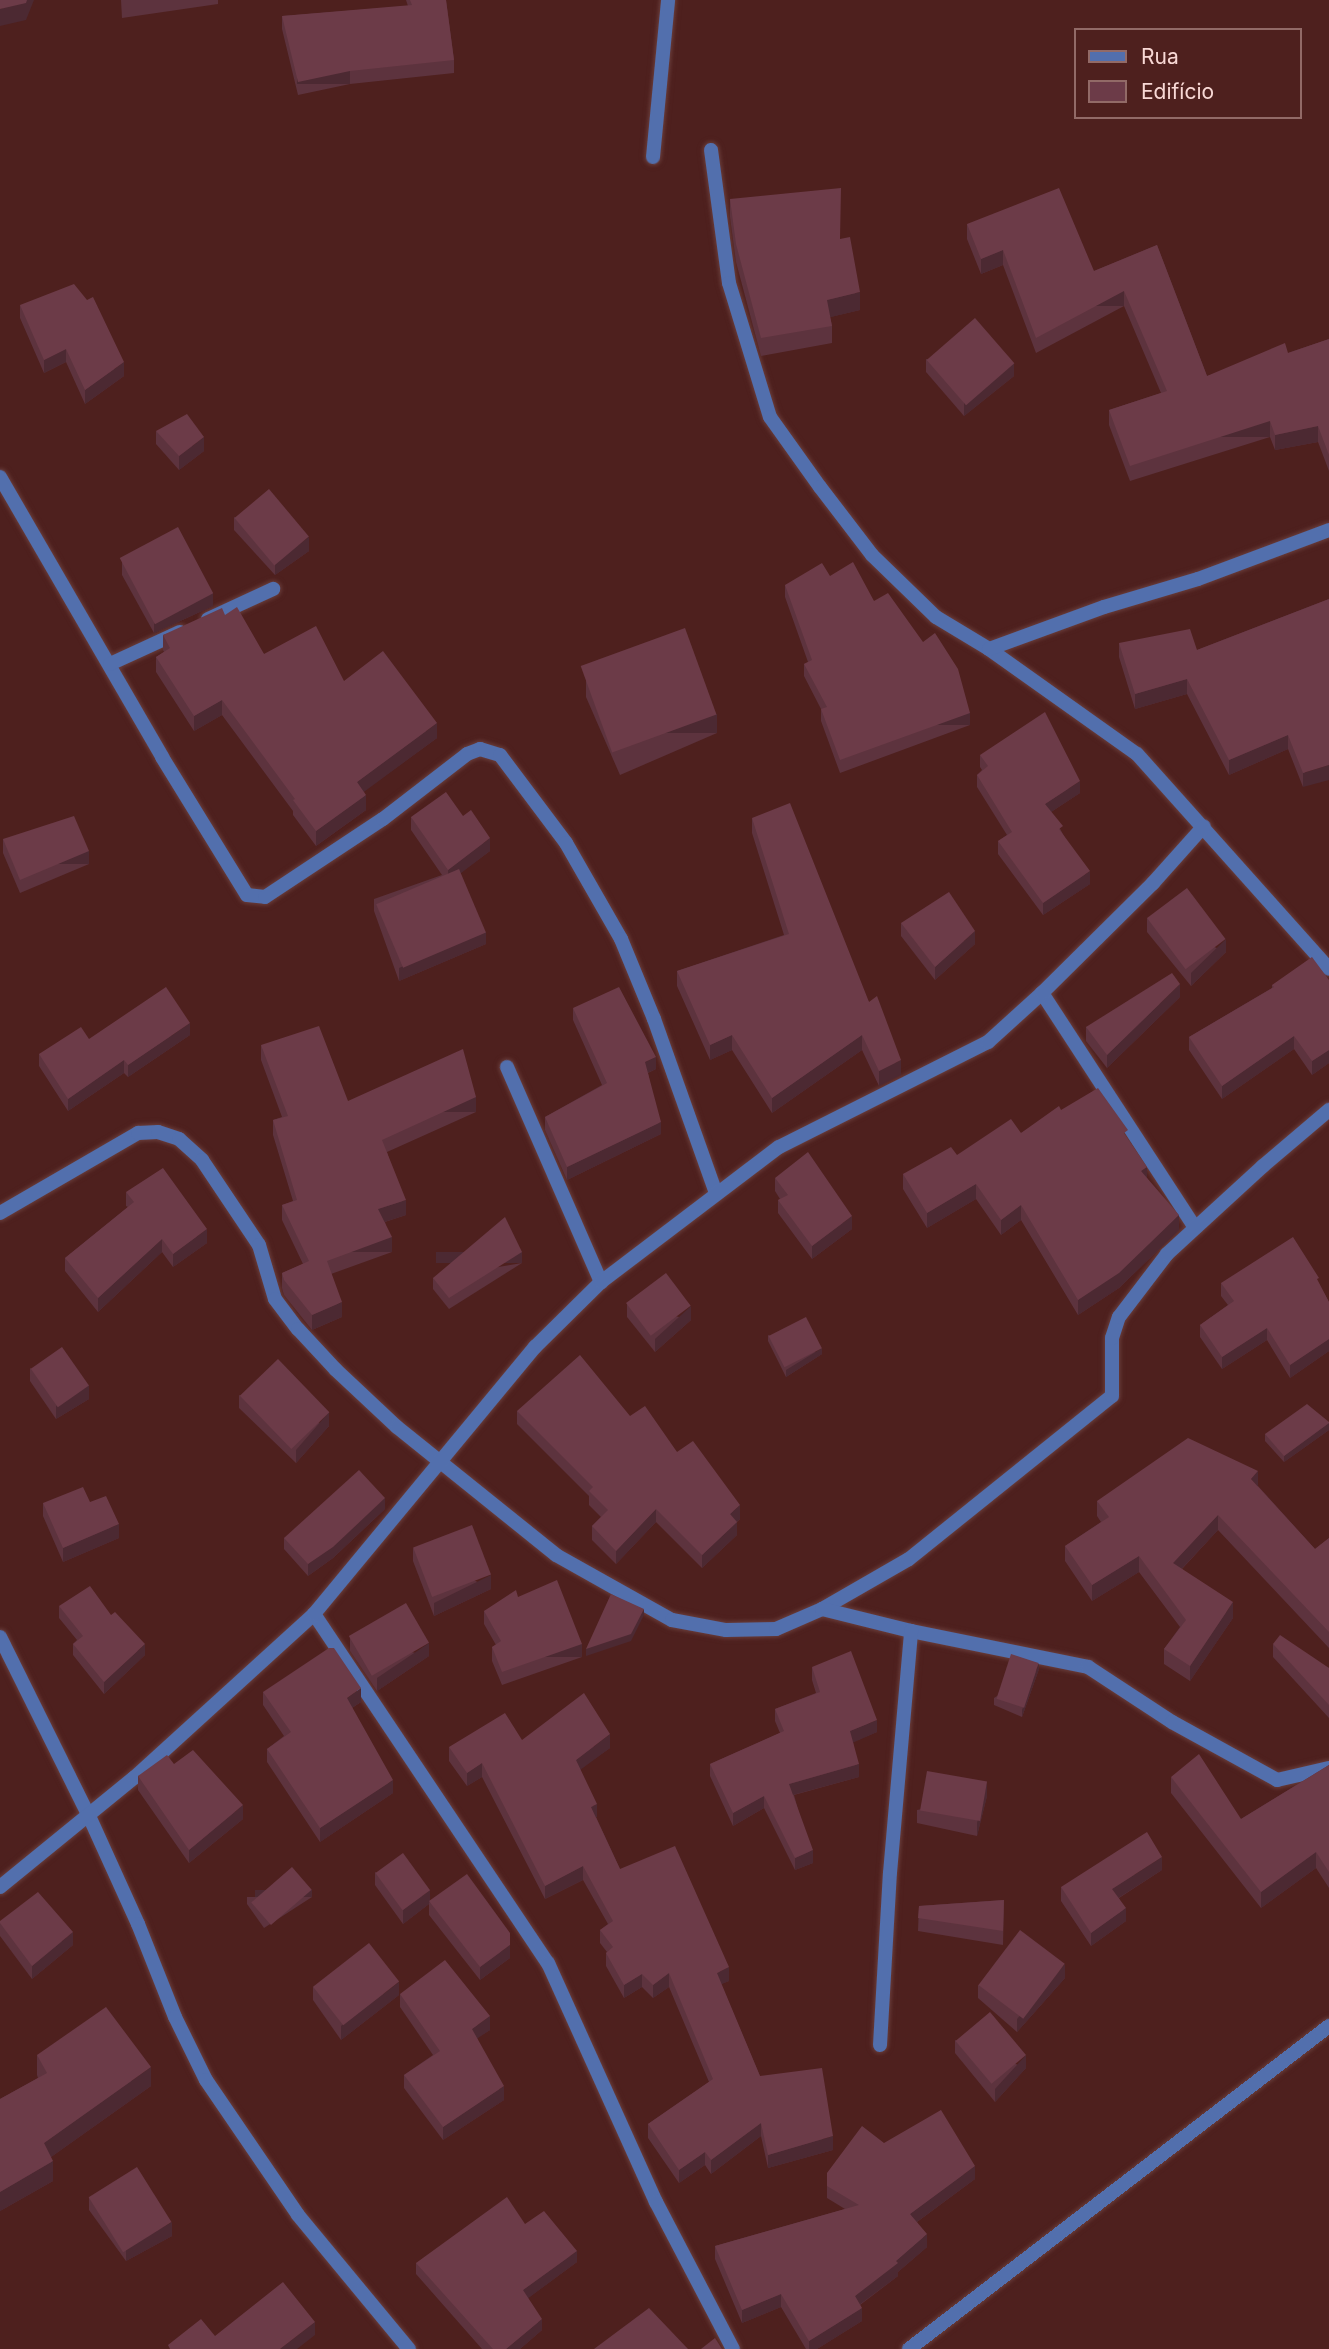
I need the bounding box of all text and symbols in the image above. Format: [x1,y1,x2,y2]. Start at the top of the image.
legend [1074,28,1301,119]
text: Rua [1141,44,1179,69]
text: Edifício [1141,79,1214,104]

